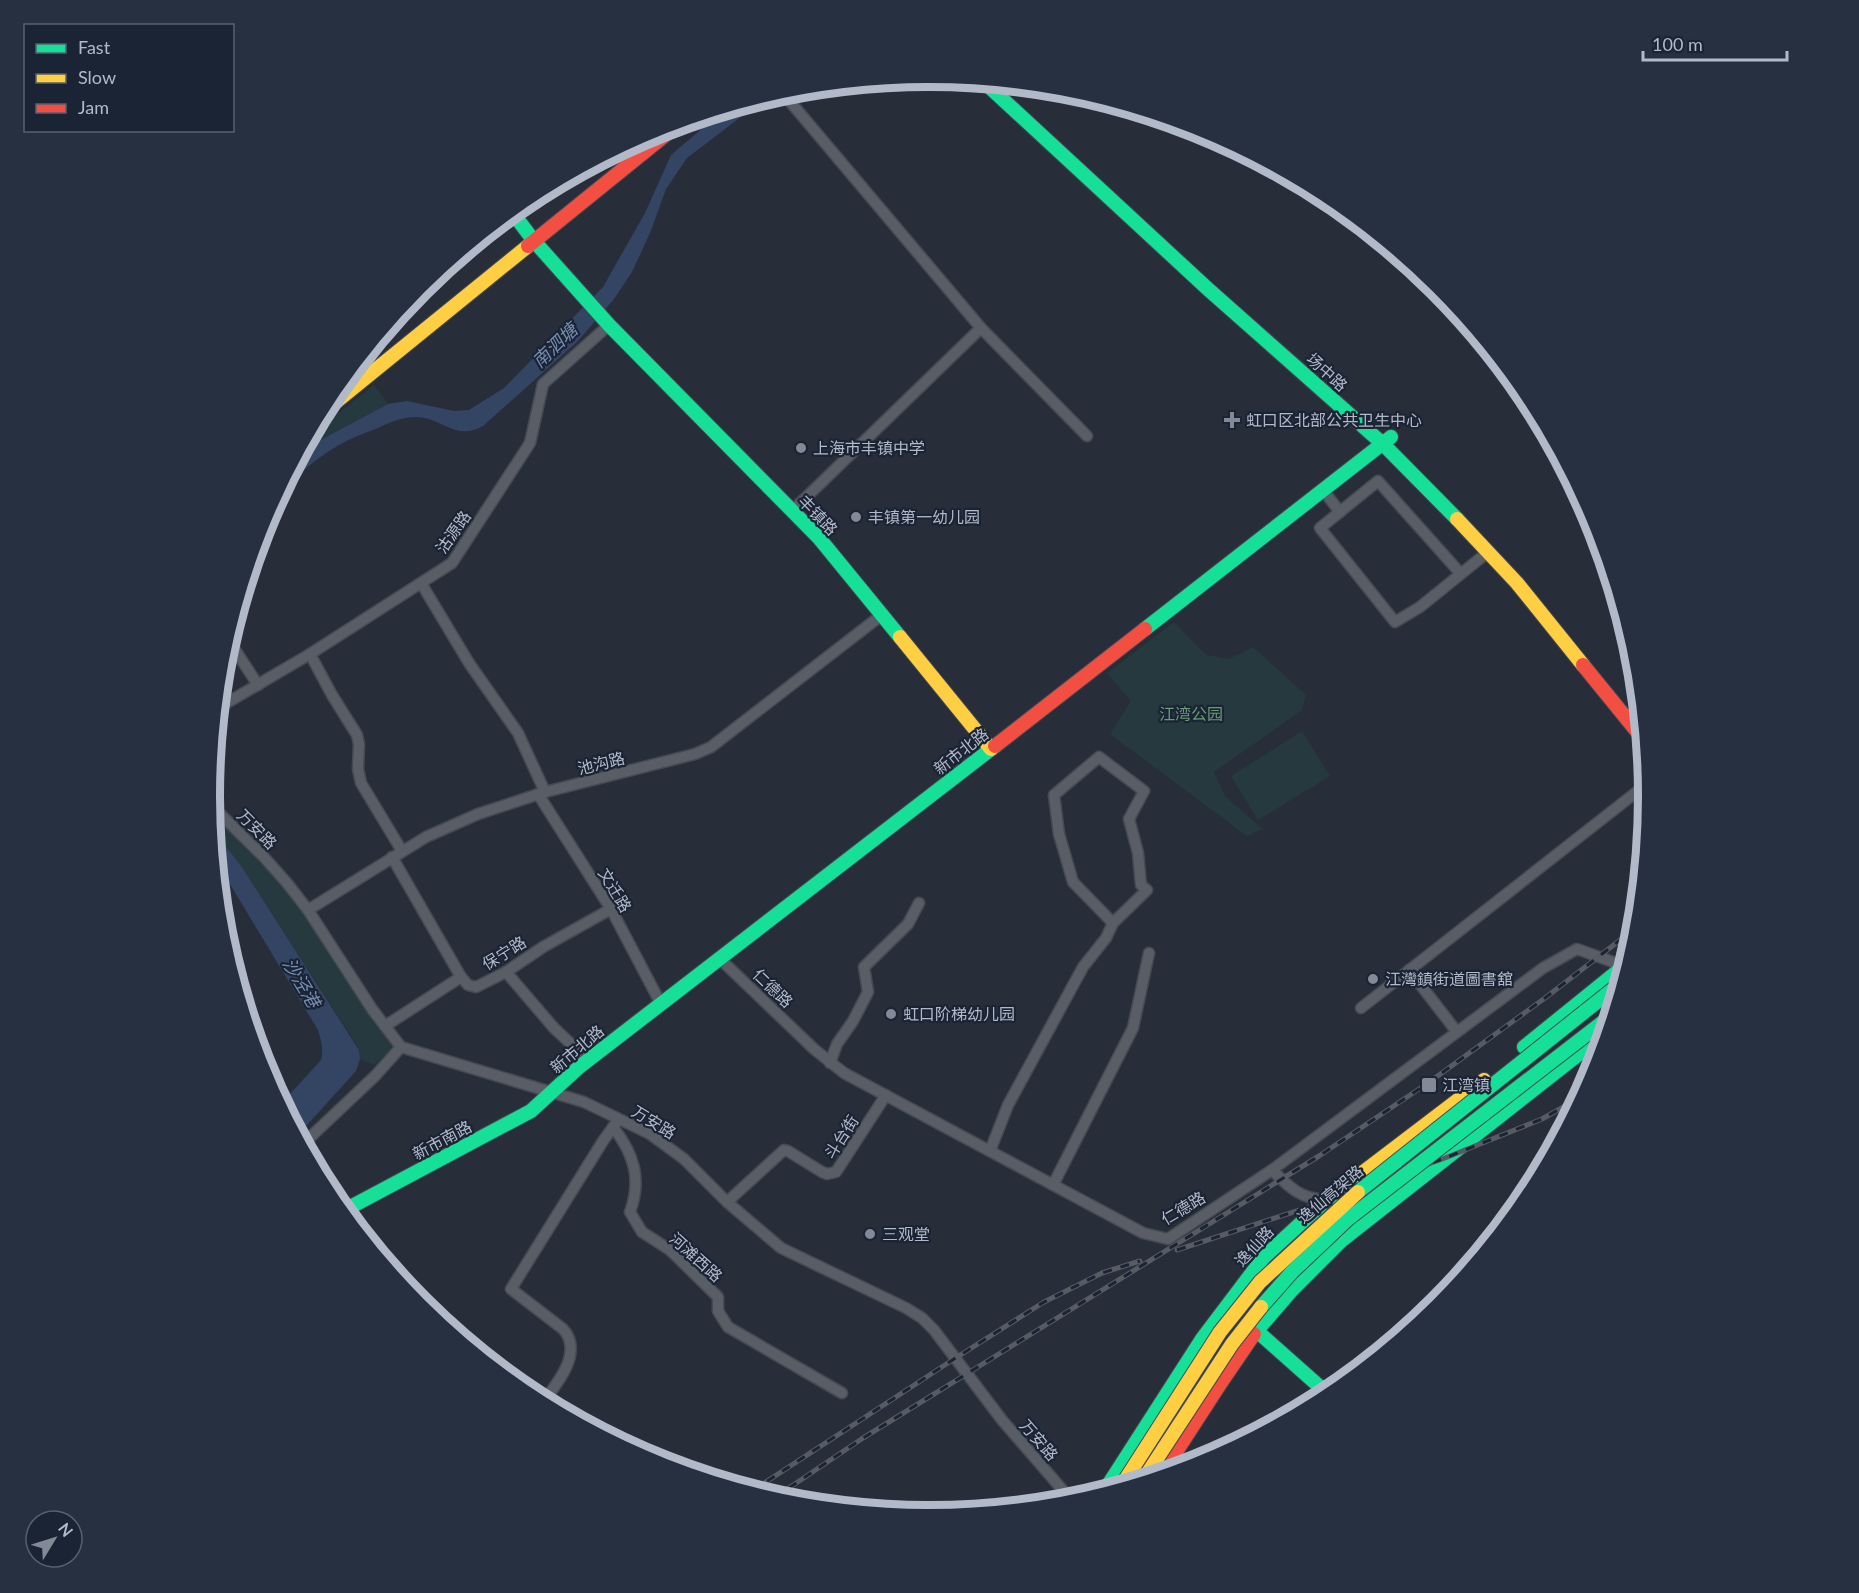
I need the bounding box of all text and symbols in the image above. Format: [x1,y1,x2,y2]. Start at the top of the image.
legend [24,24,234,132]
scale bar [1643,24,1787,62]
text: 100 m [1652,33,1703,55]
text: Fast [78,36,111,58]
text: Slow [78,66,116,88]
text: Jam [78,96,109,118]
water label: 南泗塘 [527,317,584,372]
street label: 场中路 [1303,349,1352,395]
place label: 虹口区北部公共卫生中心 [1246,410,1422,429]
marker: 虹口区北部公共卫生中心 [1223,411,1241,429]
place label: 上海市丰镇中学 [813,438,925,457]
marker: 上海市丰镇中学 [794,441,808,455]
street label: 丰镇路 [795,491,842,539]
street label: 沽源路 [431,507,474,557]
place label: 丰镇第一幼儿园 [868,507,980,526]
marker: 丰镇第一幼儿园 [849,510,863,524]
park label: 江湾公园 [1159,704,1223,723]
street label: 新市北路 [930,723,992,778]
street label: 池沟路 [575,747,626,778]
street label: 万安路 [234,805,281,852]
street label: 文迁路 [595,864,636,915]
street label: 保宁路 [478,932,529,973]
water label: 沙泾港 [279,954,327,1014]
street label: 仁德路 [749,964,797,1011]
place label: 江灣鎮街道圖書舘 [1385,969,1513,988]
marker: 江灣鎮街道圖書舘 [1366,972,1380,986]
place label: 虹口阶梯幼儿园 [903,1004,1015,1023]
marker: 虹口阶梯幼儿园 [884,1007,898,1021]
street label: 新市北路 [546,1021,607,1076]
place label: 江湾镇 [1442,1075,1490,1094]
marker: 江湾镇 [1420,1076,1438,1094]
street label: 万安路 [629,1101,680,1142]
street label: 斗台街 [820,1111,862,1162]
street label: 新市南路 [409,1116,474,1163]
street label: 逸仙高架路 [1293,1161,1366,1227]
street label: 仁德路 [1157,1187,1208,1228]
street label: 逸仙路 [1230,1222,1277,1270]
place label: 三观堂 [882,1224,930,1243]
marker: 三观堂 [863,1227,877,1241]
street label: 河滩西路 [666,1228,726,1285]
street label: 万安路 [1016,1415,1062,1464]
north arrow [24,1509,84,1569]
text: N [55,1519,77,1540]

